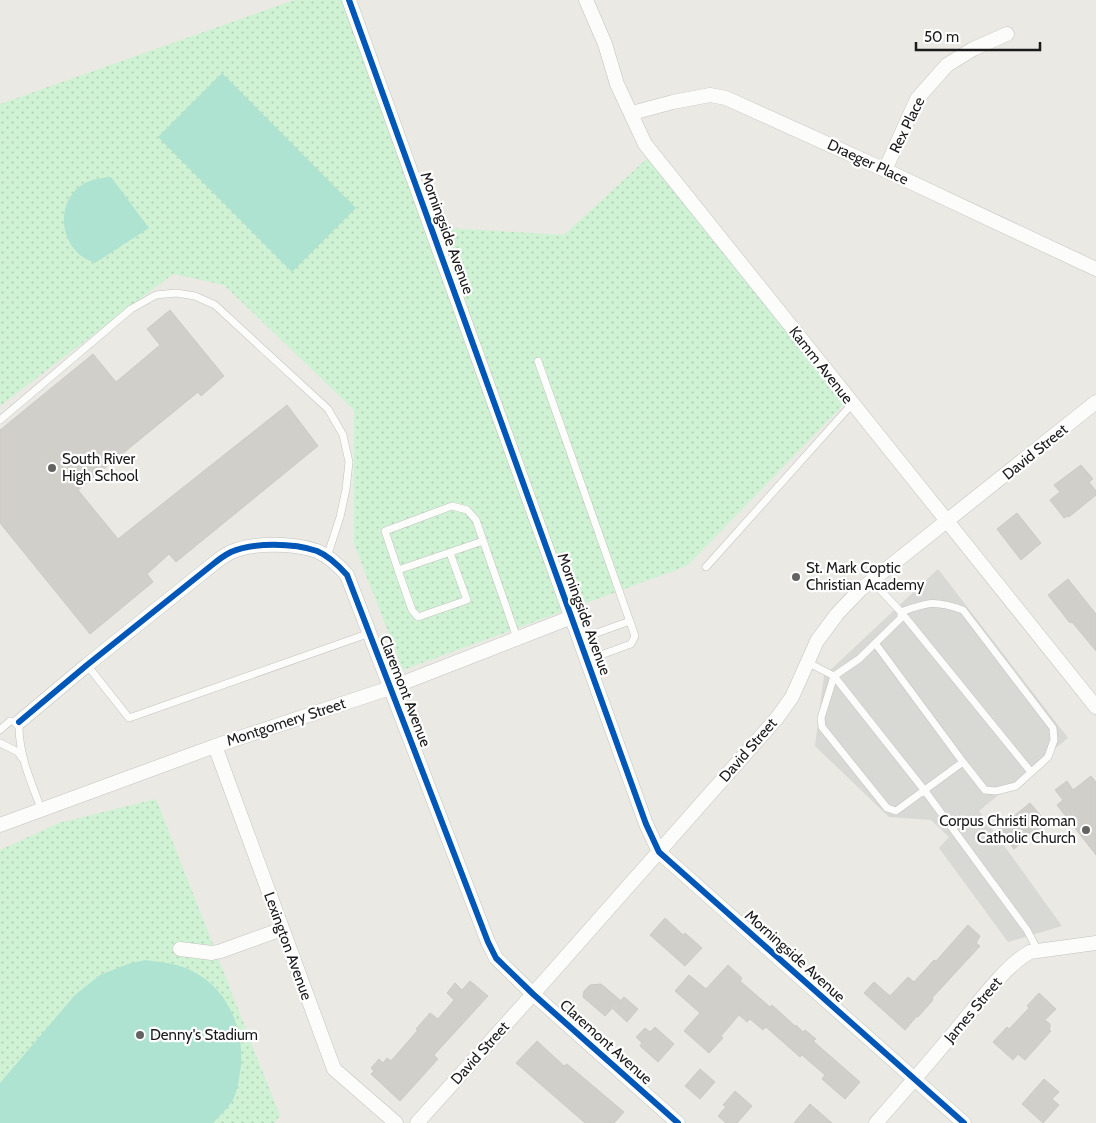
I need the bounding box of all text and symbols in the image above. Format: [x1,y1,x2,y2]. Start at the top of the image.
scale bar [916,20,1040,52]
text: 50 m [924,28,959,46]
street label: Rex Place [886,94,928,156]
street label: Draeger Place [825,135,912,189]
street label: Morningside Avenue [417,169,478,297]
street label: Kamm Avenue [785,323,857,407]
street label: David Street [999,420,1071,484]
place label: South River High School [62,450,139,485]
marker: South River High School [46,462,58,474]
street label: Morningside Avenue [554,550,615,678]
place label: St. Mark Coptic Christian Academy [806,559,925,594]
marker: St. Mark Coptic Christian Academy [790,571,802,583]
street label: Claremont Avenue [375,633,435,750]
street label: Montgomery Street [224,694,348,750]
street label: David Street [715,714,781,786]
place label: Corpus Christi Roman Catholic Church [939,812,1076,847]
marker: Corpus Christi Roman Catholic Church [1080,824,1092,836]
street label: Lexington Avenue [260,890,316,1003]
street label: Morningside Avenue [741,906,849,1006]
street label: James Street [940,974,1006,1047]
street label: Claremont Avenue [556,996,656,1088]
street label: David Street [447,1018,513,1088]
place label: Denny's Stadium [150,1026,258,1044]
marker: Denny's Stadium [134,1029,146,1041]

